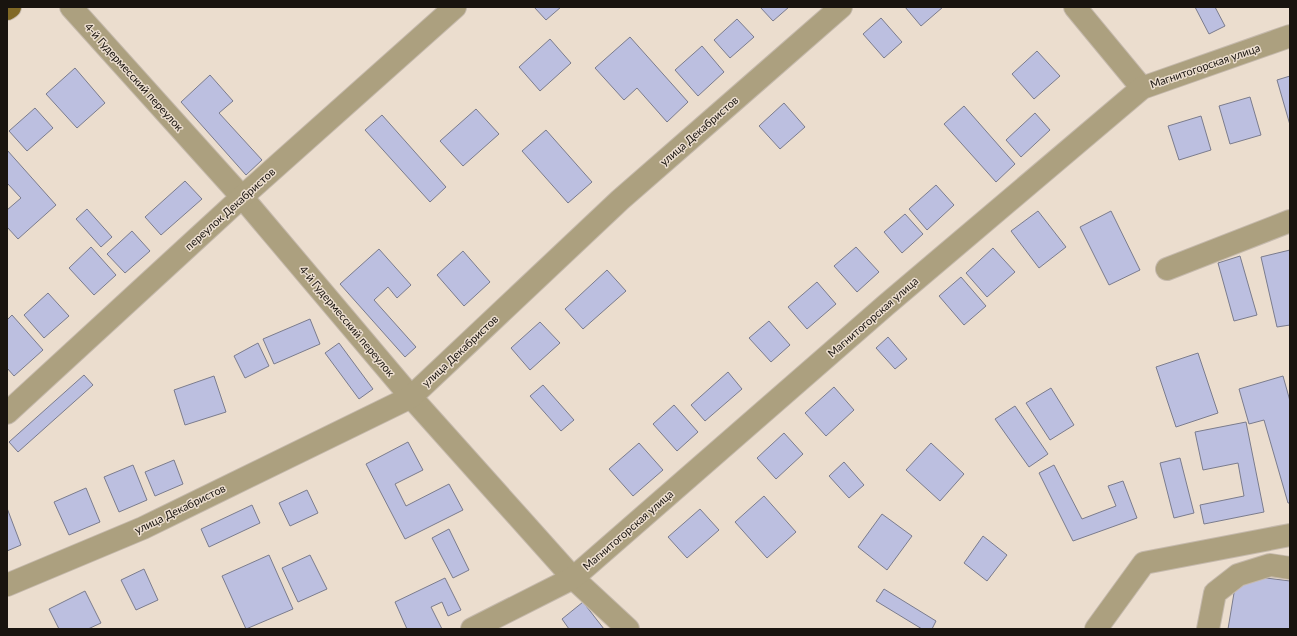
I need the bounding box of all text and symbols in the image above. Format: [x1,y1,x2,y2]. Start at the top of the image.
street label: 4-й Гудермесский переулок [82,20,187,134]
street label: Магнитогорская улица [1148,41,1262,90]
street label: улица Декабристов [657,93,740,168]
street label: переулок Декабристов [182,165,277,252]
street label: 4-й Гудермесский переулок [297,263,398,379]
street label: Магнитогорская улица [825,274,921,359]
street label: улица Декабристов [419,312,500,389]
street label: улица Декабристов [132,481,227,536]
street label: Магнитогорская улица [580,487,676,572]

